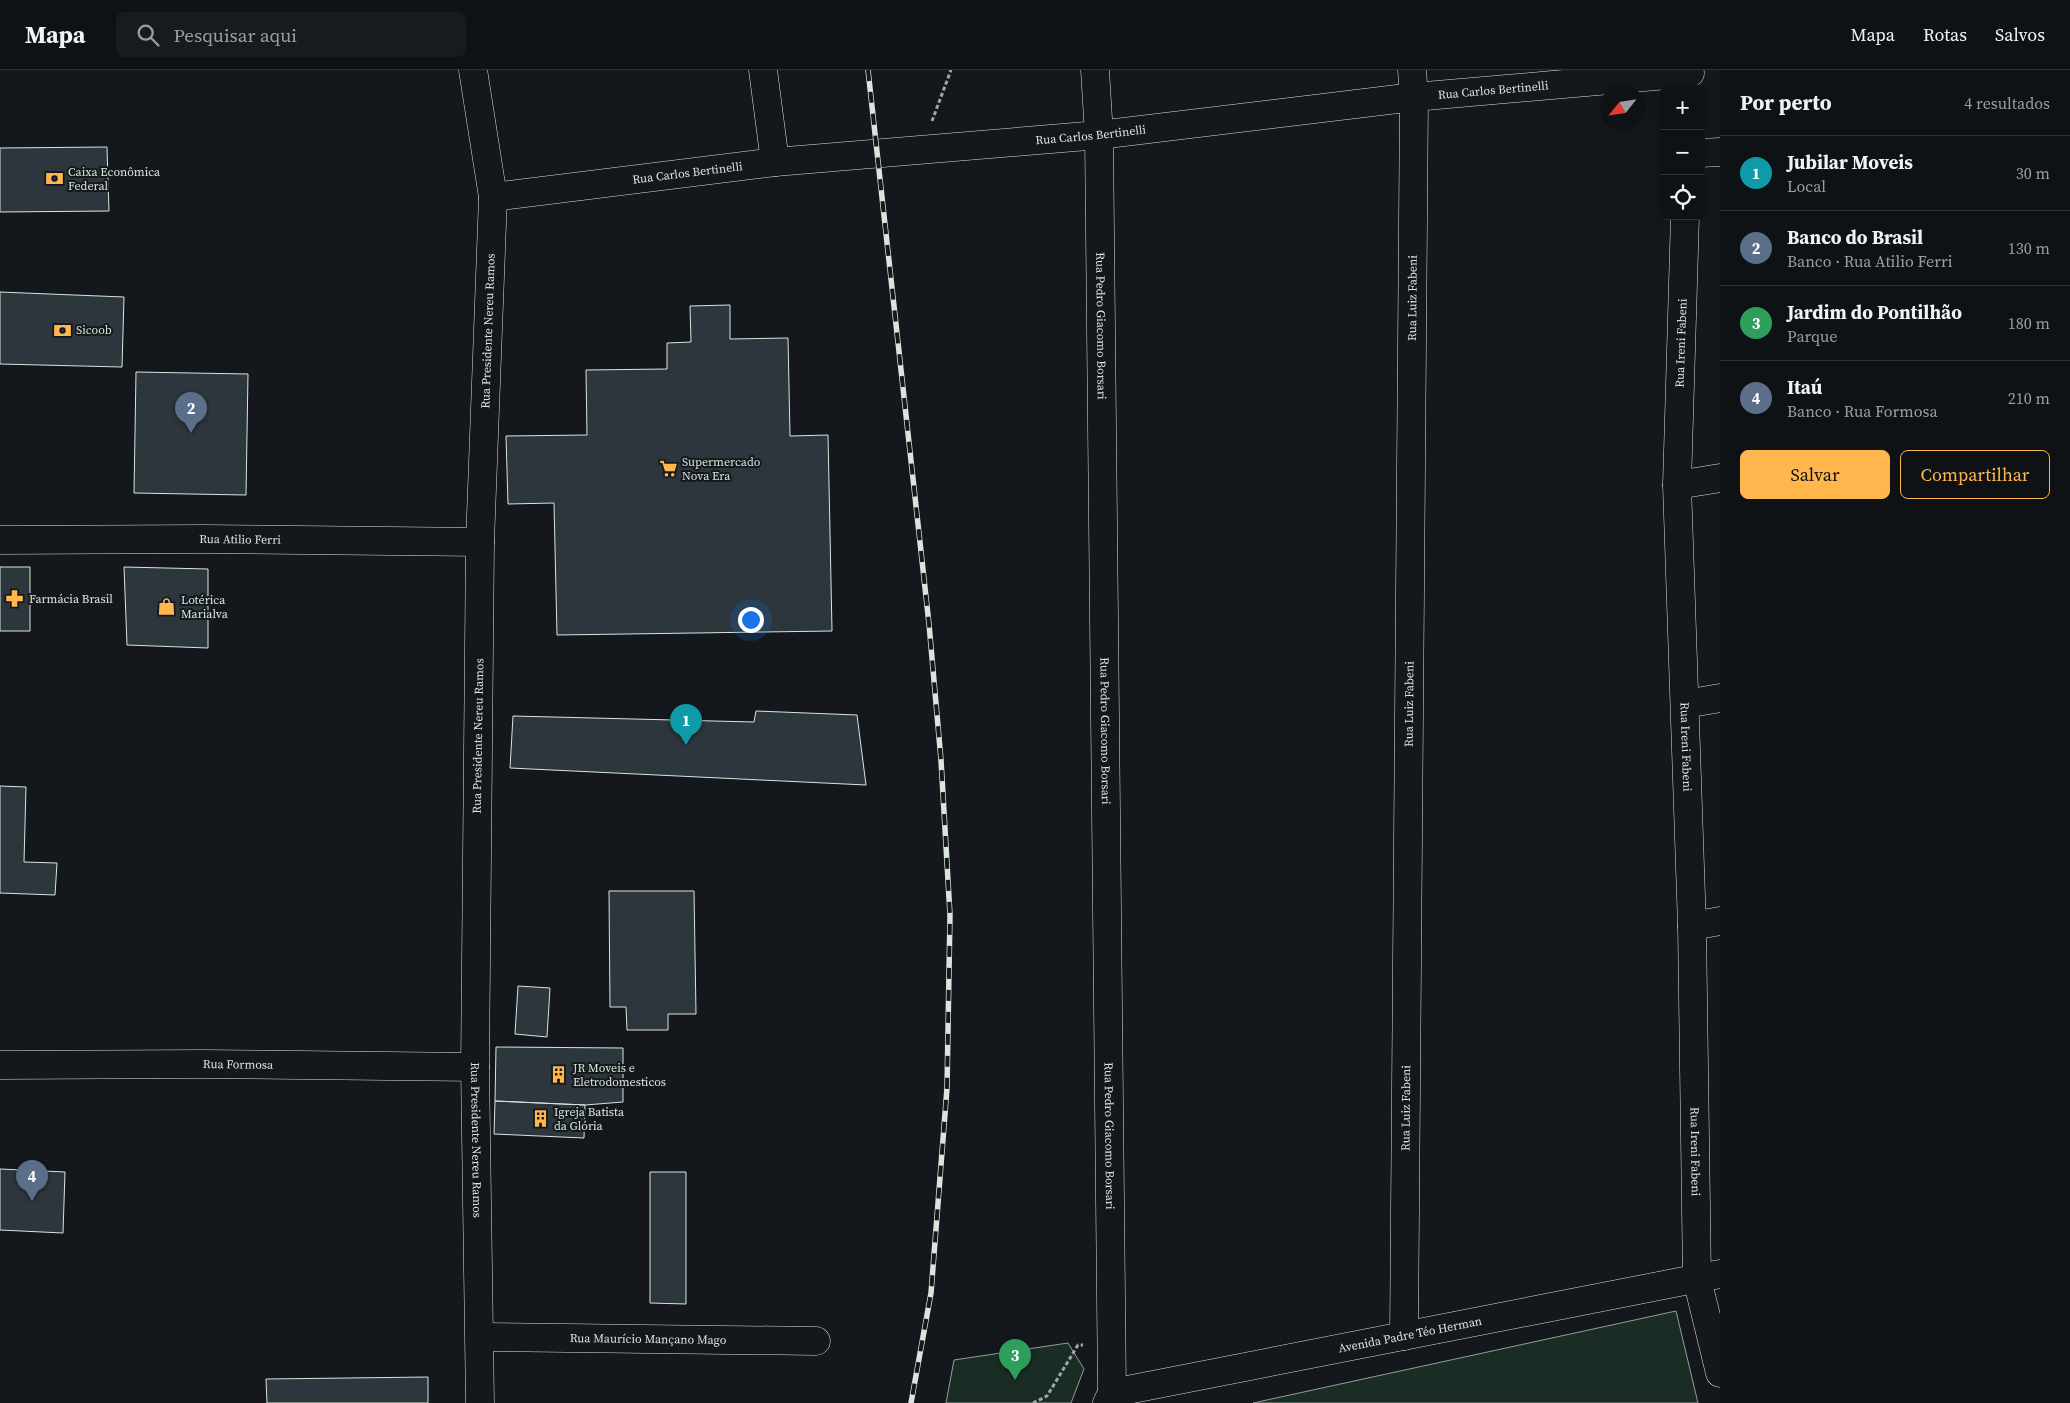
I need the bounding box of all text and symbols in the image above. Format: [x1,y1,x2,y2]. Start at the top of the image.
search box [116,12,466,57]
text: Mapa [25,18,86,51]
icon: search [134,21,162,49]
text: Pesquisar aqui [174,22,297,48]
text: Mapa [1851,22,1895,47]
text: Rotas [1923,22,1967,47]
text: Salvos [1995,22,2045,47]
street label: Rua Carlos Bertinelli [1437,77,1549,103]
north arrow [1600,85,1645,130]
map controls [1660,85,1705,220]
button: + [1660,85,1705,130]
text: Por perto [1740,88,1832,117]
text: 4 resultados [1964,92,2050,114]
street label: Rua Carlos Bertinelli [1035,121,1147,148]
button: − [1660,130,1705,175]
text: Jubilar Moveis [1787,149,1913,175]
street label: Rua Carlos Bertinelli [631,158,744,188]
text: 1 [1752,162,1760,184]
text: 30 m [2016,162,2050,184]
place label: Caixa Econômica Federal [68,164,161,194]
bank icon: Caixa Econômica Federal [44,169,64,189]
button: locate [1660,175,1705,220]
text: Local [1787,175,1826,197]
text: Banco do Brasil [1787,224,1923,250]
text: 2 [1752,237,1760,259]
text: 130 m [2008,237,2050,259]
text: Banco · Rua Atilio Ferri [1787,250,1953,272]
street label: Rua Pedro Giacomo Borsari [1092,252,1110,400]
street label: Rua Presidente Nereu Ramos [477,253,499,409]
street label: Rua Luiz Fabeni [1404,255,1421,341]
street label: Rua Ireni Fabeni [1671,298,1691,388]
text: Jardim do Pontilhão [1787,299,1962,325]
text: 3 [1752,312,1760,334]
text: 180 m [2008,312,2050,334]
bank icon: Sicoob [52,320,72,340]
place label: Sicoob [76,322,112,338]
text: Parque [1787,325,1837,347]
text: Itaú [1787,374,1822,400]
text: 4 [1752,387,1760,409]
text: 210 m [2008,387,2050,409]
pin: 2 [175,392,207,433]
text: Banco · Rua Formosa [1787,400,1938,422]
button: Salvar [1740,450,1890,499]
button: Compartilhar [1900,450,2050,499]
place label: Supermercado Nova Era [682,454,761,484]
supermarket icon: Supermercado Nova Era [658,459,678,479]
street label: Rua Atilio Ferri [199,531,281,548]
pharmacy icon: Farmácia Brasil [5,589,25,609]
place label: Farmácia Brasil [29,591,113,607]
place label: Lotérica Marialva [181,592,229,622]
shop icon: Lotérica Marialva [157,597,177,617]
your location [738,607,764,633]
street label: Rua Pedro Giacomo Borsari [1096,657,1114,805]
street label: Rua Presidente Nereu Ramos [469,658,487,814]
street label: Rua Luiz Fabeni [1401,661,1417,747]
street label: Rua Ireni Fabeni [1676,702,1695,792]
pin: 1 [670,704,702,745]
street label: Rua Formosa [203,1056,274,1073]
place label: JR Moveis e Eletrodomesticos [572,1060,666,1090]
street label: Rua Presidente Nereu Ramos [467,1062,485,1218]
street label: Rua Pedro Giacomo Borsari [1101,1062,1118,1210]
building icon: JR Moveis e Eletrodomesticos [549,1065,569,1085]
street label: Rua Luiz Fabeni [1397,1065,1414,1151]
place label: Igreja Batista da Glória [554,1104,625,1134]
street label: Rua Ireni Fabeni [1687,1107,1704,1197]
building icon: Igreja Batista da Glória [530,1109,550,1129]
pin: 4 [16,1160,48,1201]
street label: Avenida Padre Téo Herman [1337,1313,1483,1356]
street label: Rua Maurício Mançano Mago [570,1330,727,1348]
pin: 3 [999,1339,1031,1380]

